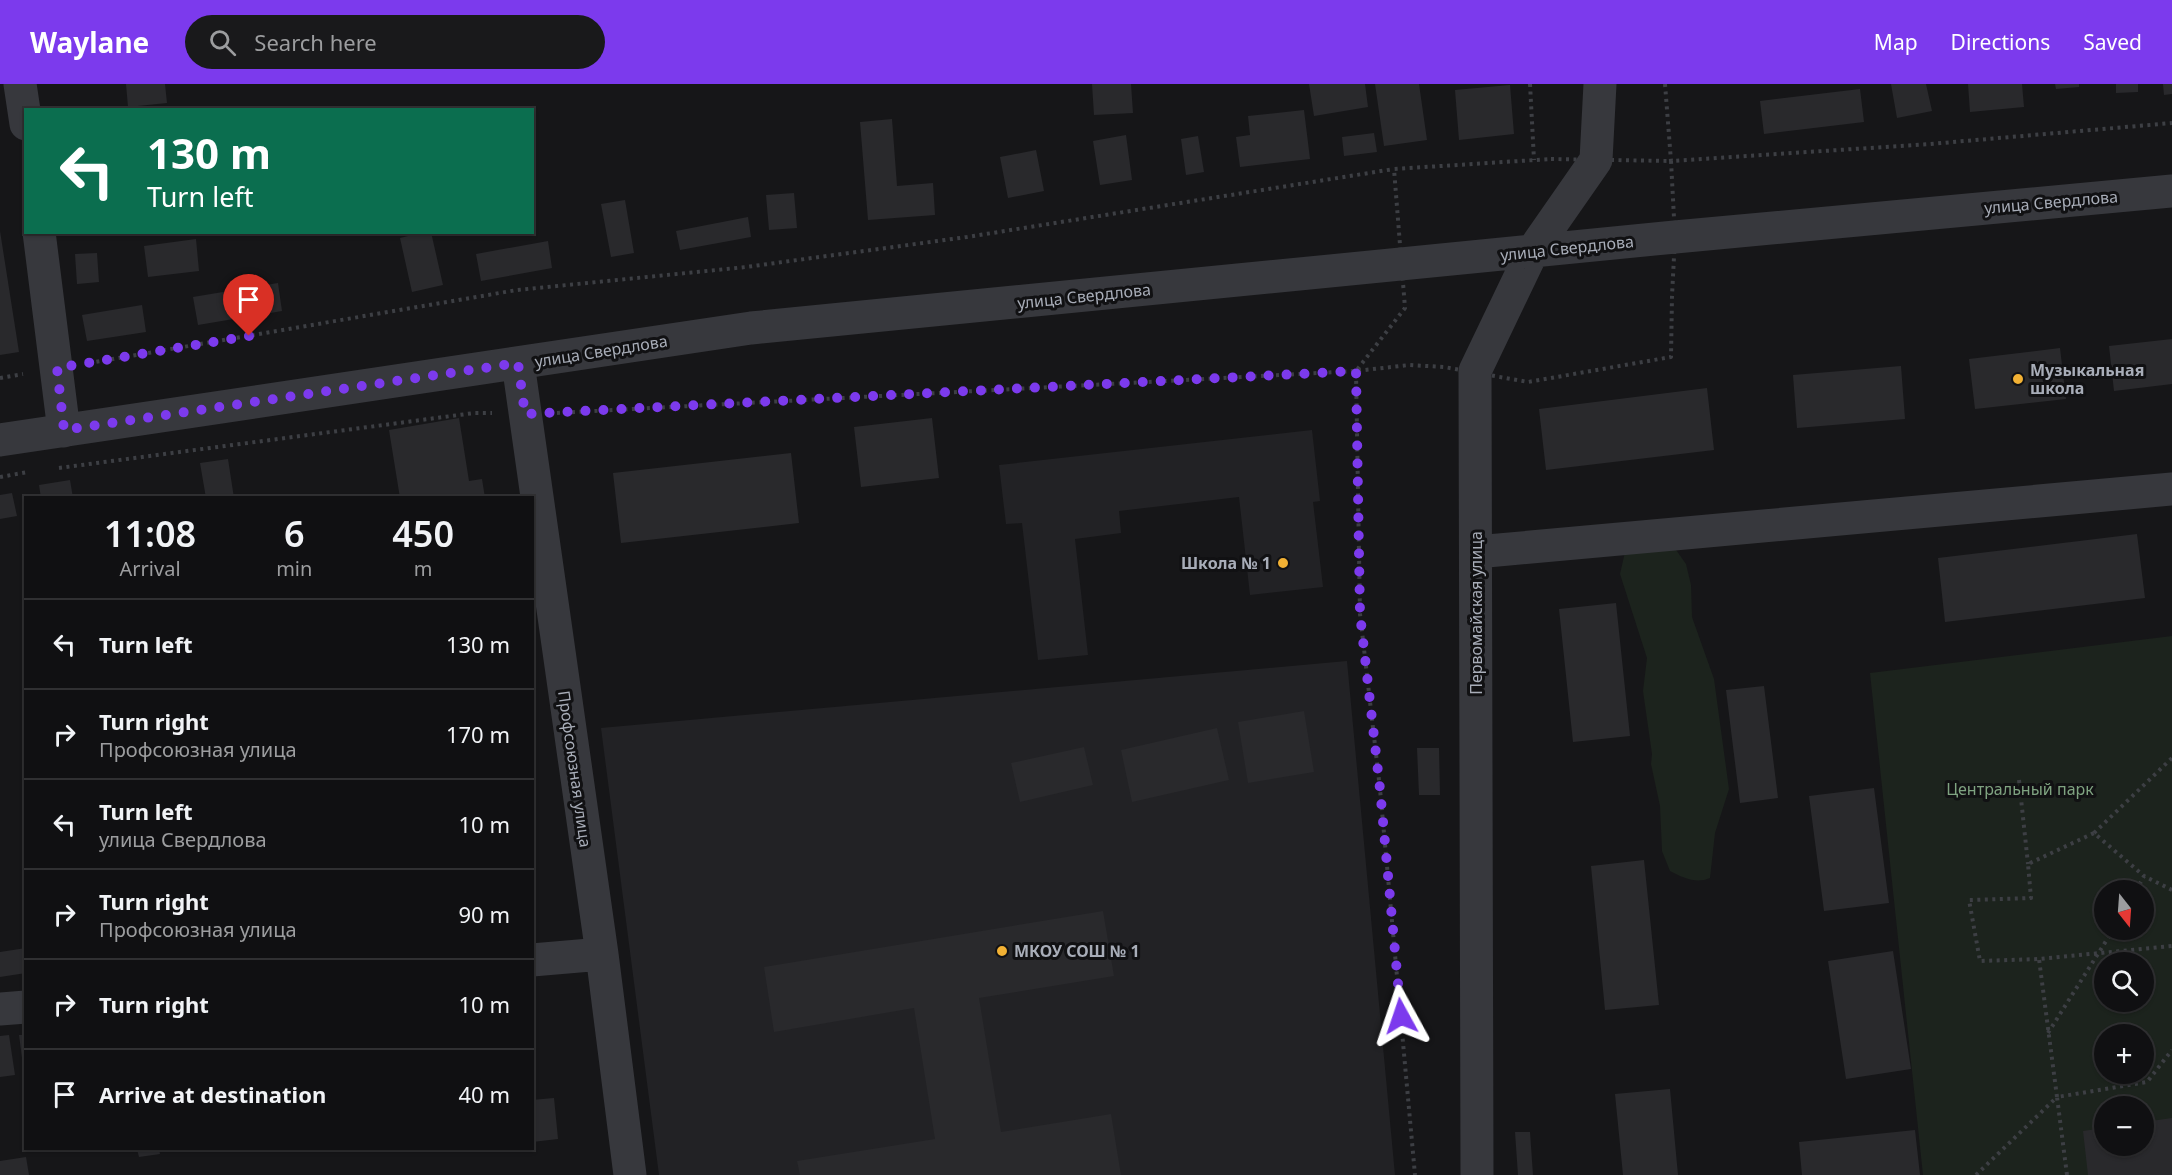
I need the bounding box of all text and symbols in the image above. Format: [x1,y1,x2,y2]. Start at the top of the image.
search box [185,15,605,69]
text: Waylane [30,23,149,61]
icon: search [206,26,239,59]
text: Search here [254,27,377,57]
text: Map [1874,28,1918,56]
text: Directions [1951,28,2050,56]
text: Saved [2083,28,2142,56]
text: 130 m [147,124,271,181]
icon: left [48,132,126,210]
text: Turn left [147,178,253,215]
street label: улица Свердлова [1983,185,2119,219]
street label: улица Свердлова [1499,230,1635,266]
pin [223,274,274,336]
street label: улица Свердлова [1016,278,1152,314]
icon: arrive [232,283,265,316]
street label: улица Свердлова [533,330,669,372]
place label: Музыкальная школа [2030,359,2144,399]
marker: Музыкальная школа [2011,372,2025,386]
text: 11:08 [104,509,196,558]
text: 6 [284,509,305,558]
text: 450 [392,509,454,558]
street label: Первомайская улица [1465,531,1487,695]
place label: Школа № 1 [1181,552,1271,574]
text: Arrival [120,555,181,582]
text: min [276,555,312,582]
text: m [414,555,433,582]
marker: Школа № 1 [1276,556,1290,570]
icon: left [48,628,81,661]
text: Turn left [99,629,193,659]
text: 130 m [446,629,510,659]
street label: Профсоюзная улица [553,689,597,849]
text: Turn right [99,706,209,736]
icon: right [48,718,81,751]
text: 170 m [446,719,510,749]
text: Профсоюзная улица [99,736,297,763]
park label: Центральный парк [1946,778,2094,800]
text: Turn left [99,796,193,826]
icon: left [48,808,81,841]
text: 10 m [459,809,510,839]
text: улица Свердлова [99,826,267,853]
north arrow [2094,880,2154,940]
map controls [2094,880,2154,1156]
text: Turn right [99,886,209,916]
icon: right [48,898,81,931]
text: 90 m [459,899,510,929]
text: Профсоюзная улица [99,916,297,943]
place label: МКОУ СОШ № 1 [1014,940,1140,962]
marker: МКОУ СОШ № 1 [995,944,1009,958]
button: search [2094,952,2154,1012]
position arrow [1369,984,1433,1048]
icon: right [48,988,81,1021]
text: Turn right [99,989,209,1019]
text: 10 m [459,989,510,1019]
button: + [2094,1024,2154,1084]
icon: arrive [48,1078,81,1111]
text: Arrive at destination [99,1079,326,1109]
text: 40 m [459,1079,510,1109]
button: − [2094,1096,2154,1156]

